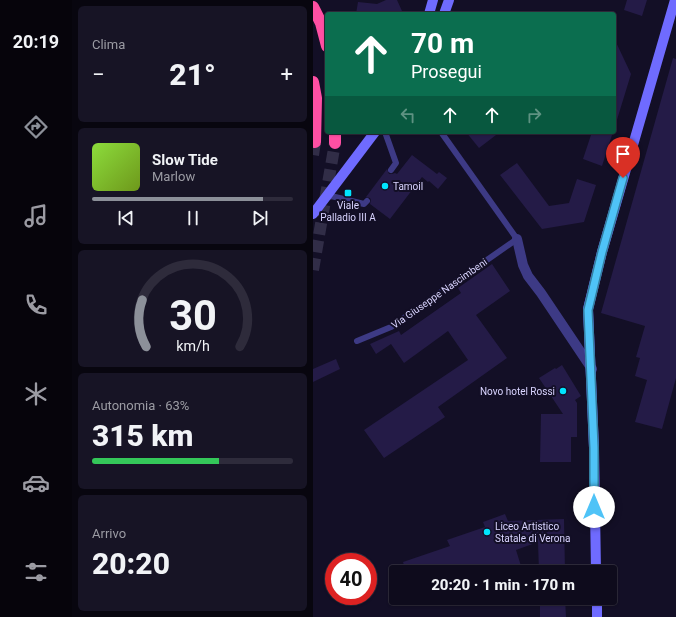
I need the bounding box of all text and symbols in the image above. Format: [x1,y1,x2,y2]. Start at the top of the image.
text: 70 m [411,27,474,60]
icon: ahead [345,28,397,80]
text: 20:19 [13,31,59,52]
text: Clima [92,37,125,52]
text: 21° [169,57,216,92]
text: Prosegui [411,61,482,82]
text: − [92,62,105,87]
text: + [281,62,293,87]
icon: left [397,104,419,126]
icon: ahead [439,104,461,126]
icon: ahead [481,104,503,126]
icon: right [523,104,545,126]
icon: directions [22,113,50,141]
pin [606,137,640,178]
icon: arrive [612,143,634,165]
text: Slow Tide [152,151,218,169]
text: Marlow [152,169,195,184]
marker: Tamoil [380,181,390,191]
place label: Tamoil [393,181,423,192]
marker: Viale Palladio III A [343,188,353,198]
place label: Viale Palladio III A [320,200,376,223]
icon: music [22,202,50,230]
icon: previous [115,207,137,229]
icon: pause [182,207,204,229]
icon: next [249,207,271,229]
street label: Via Giuseppe Nascimbeni [389,256,489,331]
text: 30 [169,290,216,339]
icon: phone [22,291,50,319]
text: km/h [176,337,209,353]
icon: climate [22,380,50,408]
place label: Novo hotel Rossi [480,386,555,397]
marker: Novo hotel Rossi [558,386,568,396]
text: Autonomia · 63% [92,398,189,413]
text: 315 km [92,418,194,453]
icon: car [22,469,50,497]
position arrow [573,486,615,528]
place label: Liceo Artistico Statale di Verona [495,521,571,544]
text: Arrivo [92,526,126,541]
marker: Liceo Artistico Statale di Verona [482,527,492,537]
text: 20:20 [92,546,170,581]
speed limit sign: 40 [325,553,377,605]
icon: filters [22,558,50,586]
text: 20:20 · 1 min · 170 m [431,576,575,594]

